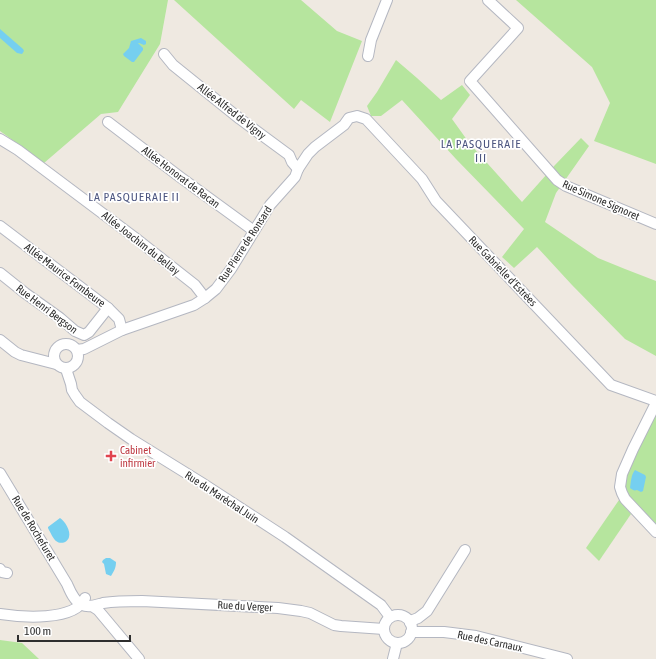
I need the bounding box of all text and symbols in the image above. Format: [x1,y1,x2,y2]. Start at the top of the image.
street label: Allée Alfred de Vigny [196,81,269,142]
district label: LA PASQUERAIE III [441,137,521,165]
street label: Allée Honorat de Racan [140,144,222,210]
street label: Rue Simone Signoret [561,178,641,222]
district label: LA PASQUERAIE II [88,190,180,204]
street label: Rue Pierre de Ronsard [216,204,274,284]
street label: Allée Joachim du Bellay [100,209,183,277]
street label: Rue Gabrielle d’Estrées [467,234,539,308]
street label: Allée Maurice Fombeure [22,241,108,309]
street label: Rue Henri Bergson [14,282,80,336]
place label: Cabinet infirmier [120,444,156,469]
marker: Cabinet infirmier [105,450,117,462]
street label: Rue du Maréchal Juin [183,469,261,525]
street label: Rue de Rochefuret [10,493,58,563]
street label: Rue du Verger [217,599,274,613]
scale bar [18,617,130,643]
text: 100 m [24,624,51,638]
street label: Rue des Carnaux [456,628,524,654]

